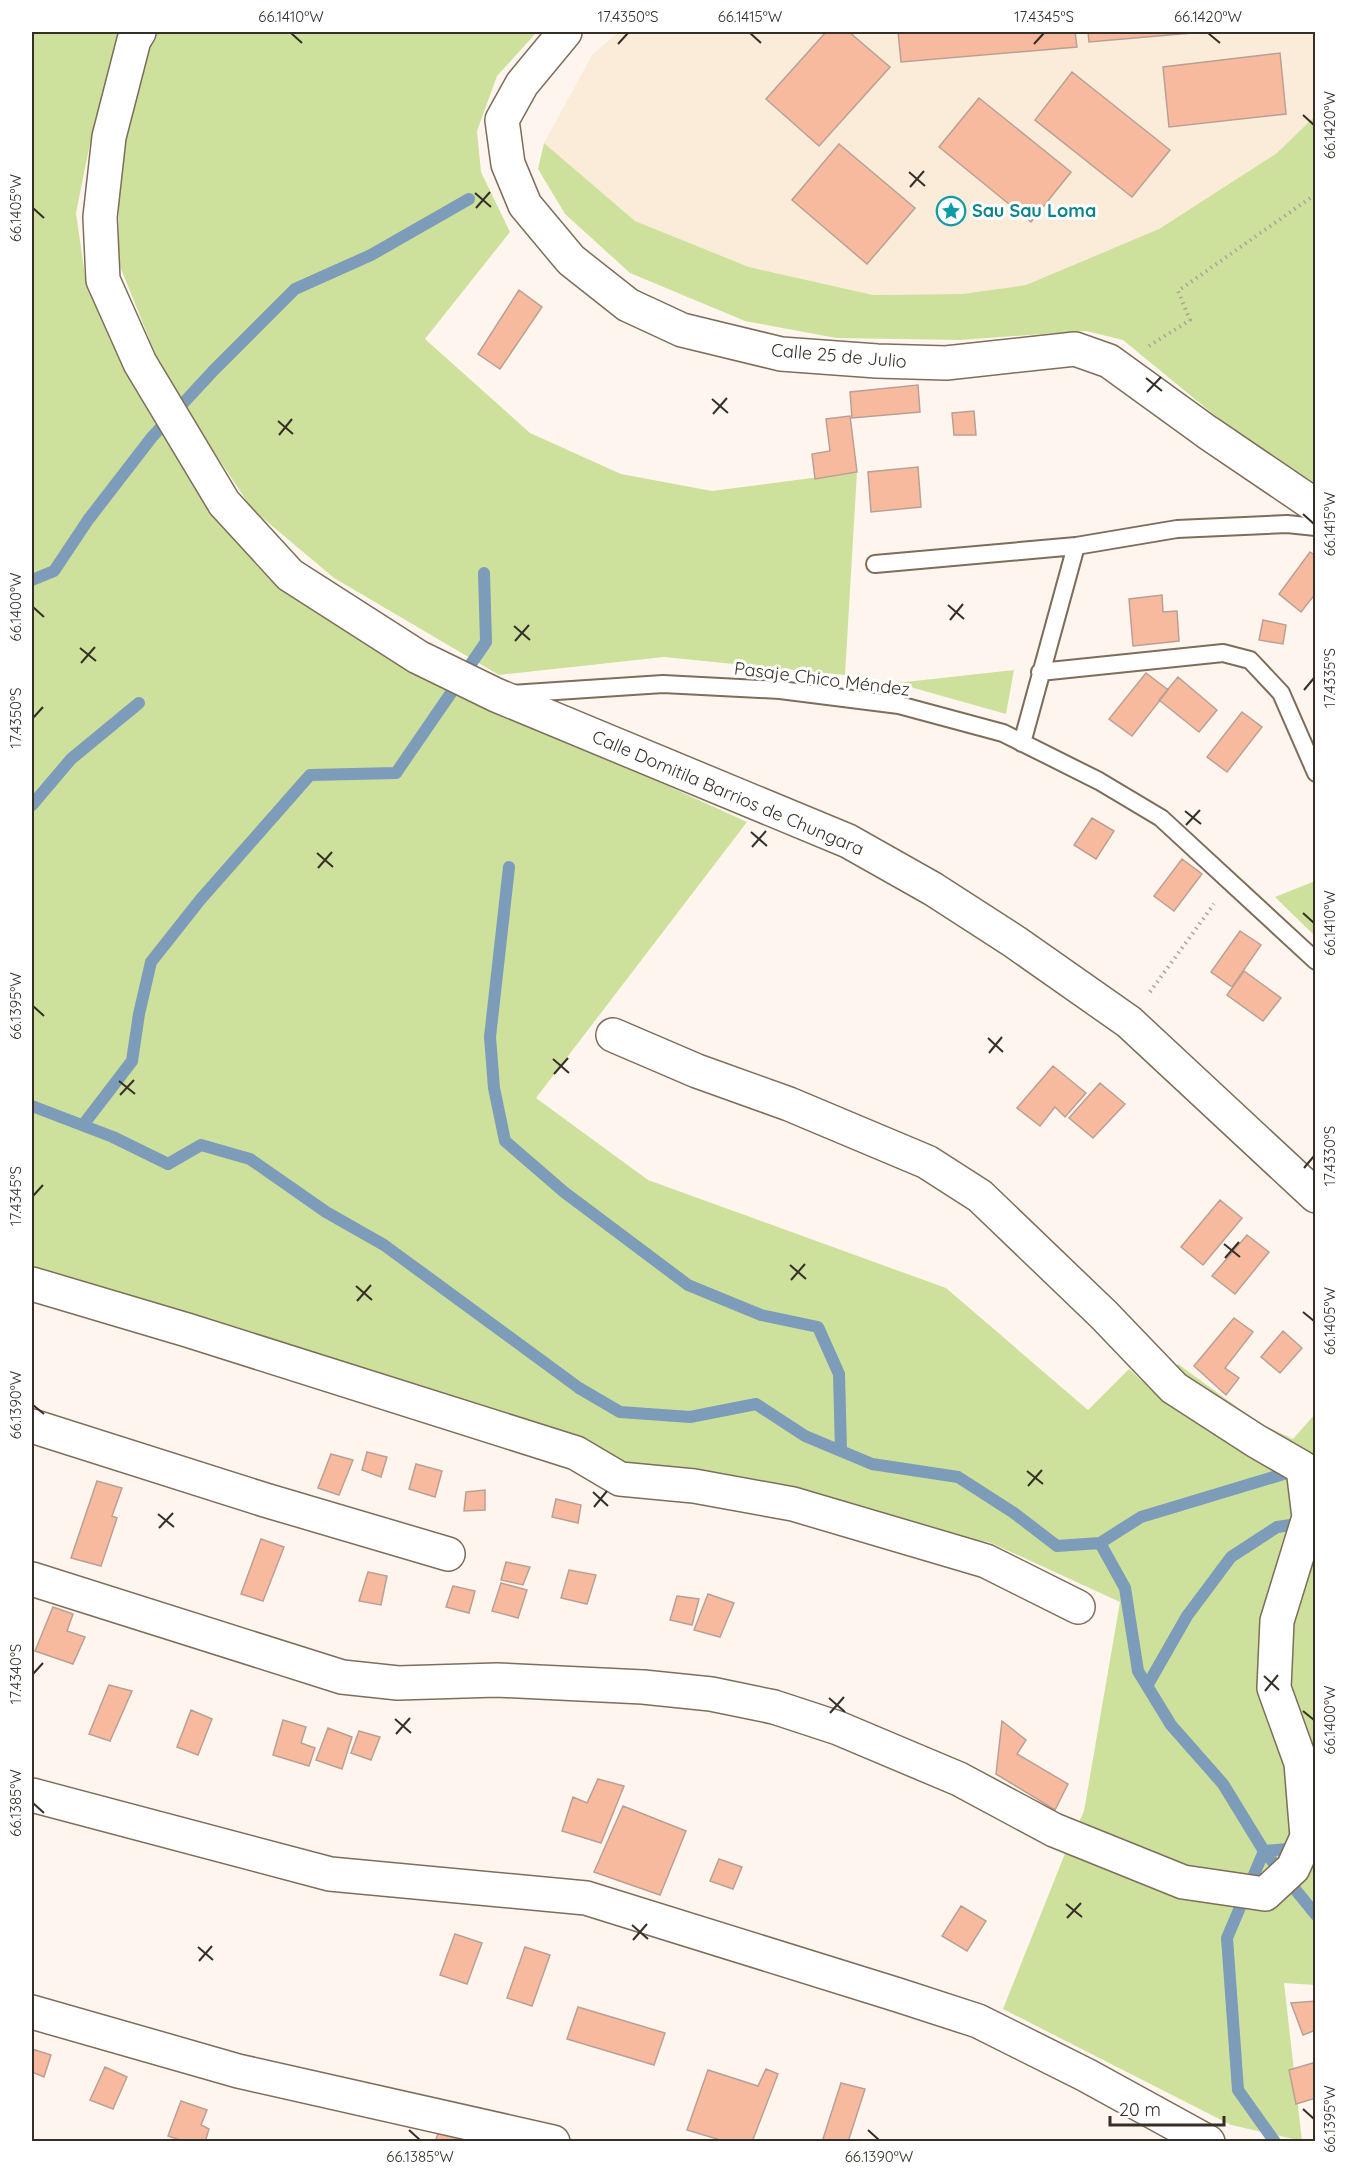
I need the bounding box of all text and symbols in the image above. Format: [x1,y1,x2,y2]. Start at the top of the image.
text: 66.1410°W [258,7,324,26]
text: 17.4350°S [598,7,658,26]
text: 66.1415°W [718,7,783,26]
text: 17.4345°S [1014,7,1074,26]
text: 66.1420°W [1174,7,1243,26]
text: 66.1420°W [1320,90,1339,159]
text: 66.1405°W [6,173,25,242]
place icon: Sau Sau Loma [935,195,967,227]
place label: Sau Sau Loma [972,199,1096,222]
street label: Calle 25 de Julio [770,338,908,373]
text: 66.1415°W [1320,491,1339,556]
text: 66.1400°W [6,572,25,641]
text: 17.4335°S [1320,648,1339,708]
street label: Pasaje Chico Méndez [733,656,911,701]
text: 17.4350°S [6,688,25,748]
street label: Calle Domitila Barrios de Chungara [589,725,867,860]
text: 66.1410°W [1320,890,1339,956]
text: 66.1395°W [6,972,25,1040]
text: 17.4330°S [1320,1126,1339,1186]
text: 17.4345°S [6,1166,25,1226]
text: 66.1405°W [1320,1286,1339,1355]
text: 66.1390°W [6,1370,25,1439]
text: 17.4340°S [6,1644,25,1704]
text: 66.1400°W [1320,1685,1339,1754]
text: 66.1385°W [6,1769,25,1837]
text: 66.1395°W [1320,2085,1339,2153]
scale bar [1110,2089,1224,2127]
text: 20 m [1119,2098,1161,2121]
text: 66.1385°W [386,2147,454,2166]
text: 66.1390°W [845,2147,914,2166]

